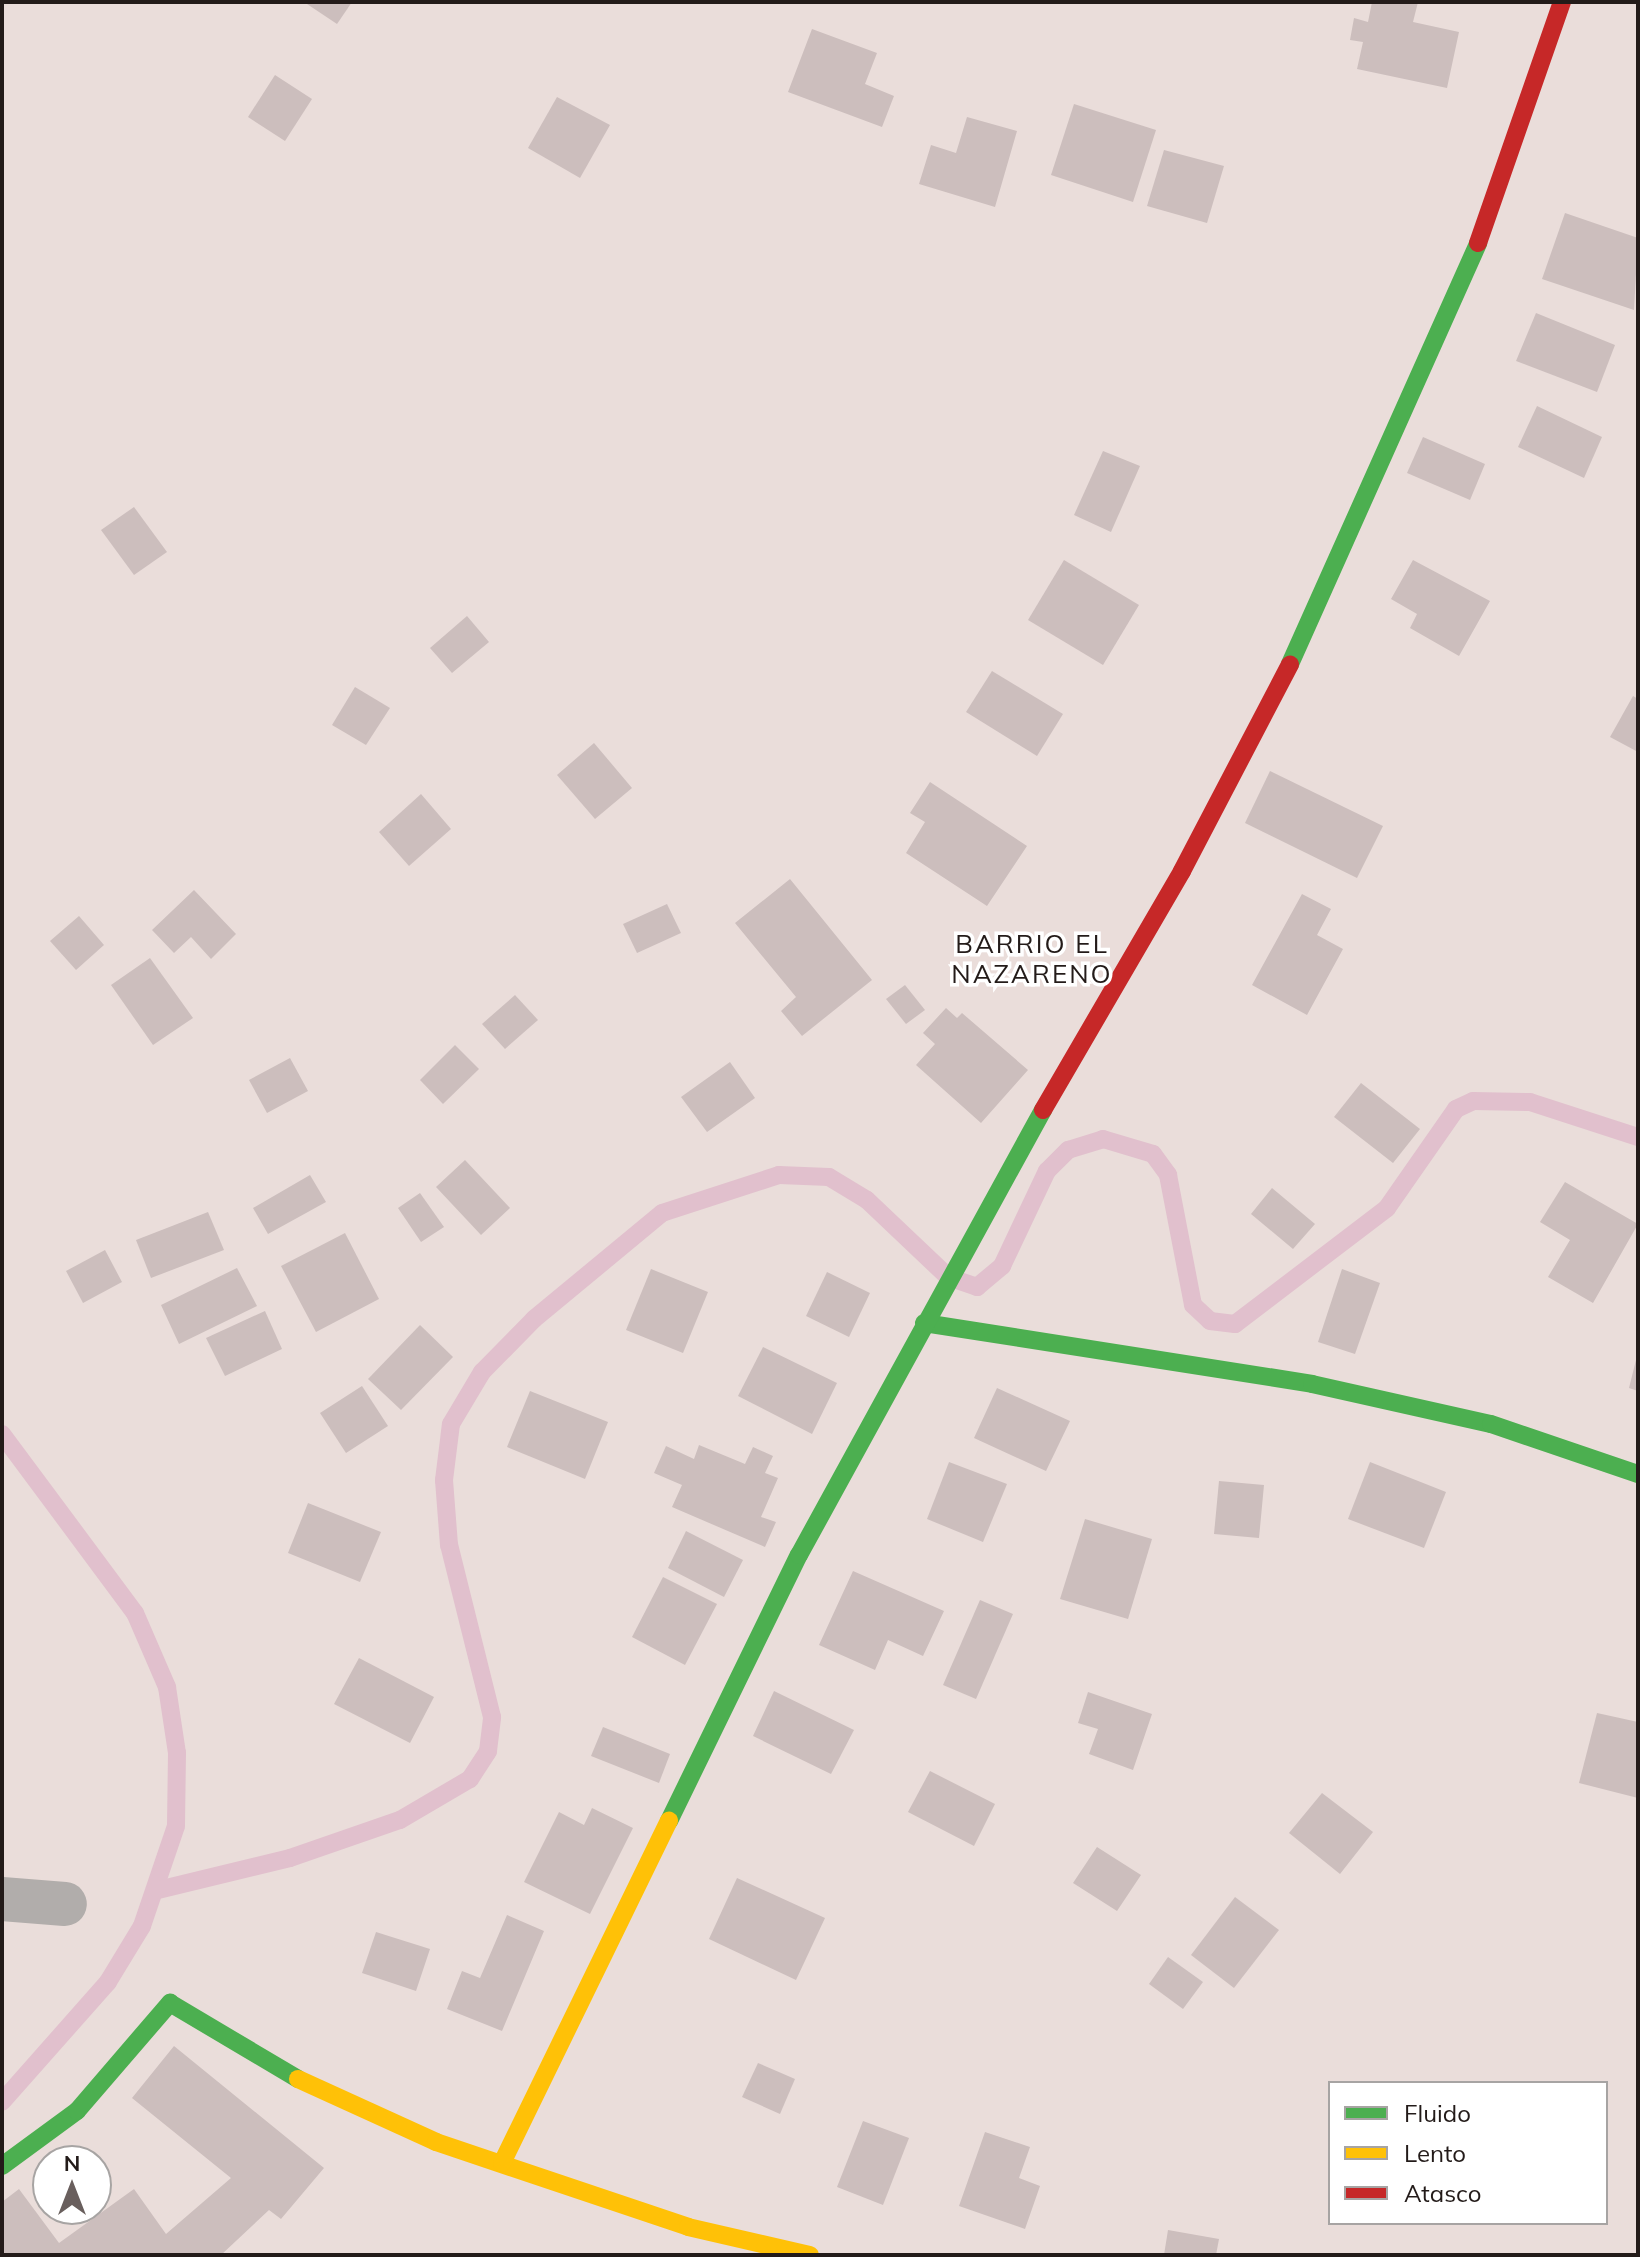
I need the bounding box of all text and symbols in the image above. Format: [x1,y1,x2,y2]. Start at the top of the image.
district label: BARRIO EL NAZARENO [951,928,1113,990]
legend [1328,2081,1608,2225]
text: Fluido [1404,2098,1471,2128]
text: Lento [1404,2138,1466,2168]
north arrow [32,2145,112,2225]
text: N [64,2149,80,2177]
text: Atasco [1404,2178,1481,2208]

